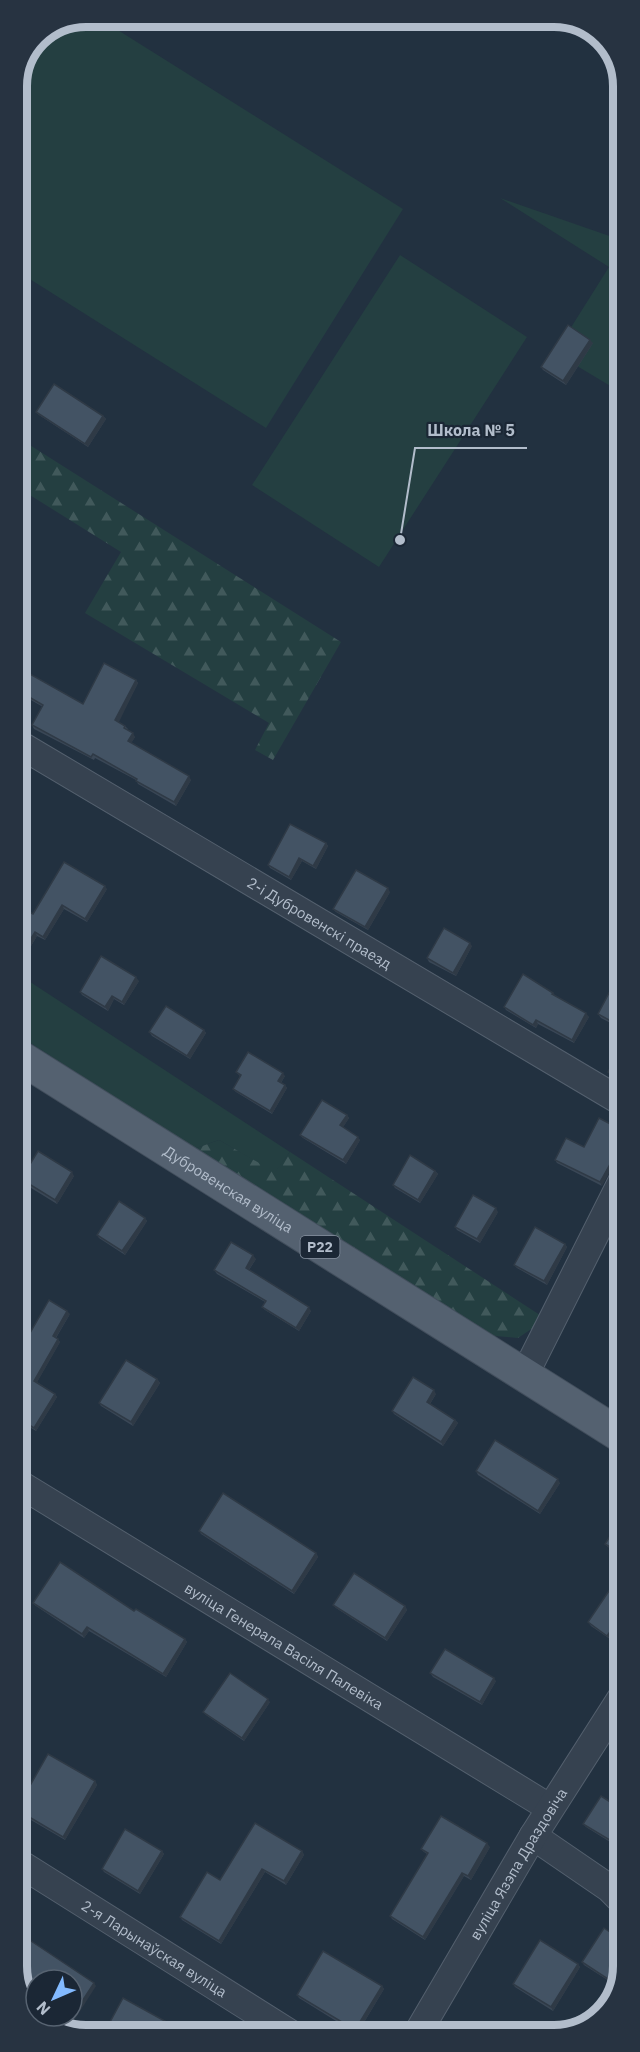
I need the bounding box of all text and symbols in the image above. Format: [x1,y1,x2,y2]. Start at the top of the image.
callout: Школа № 5 [415,414,527,448]
text: Школа № 5 [427,420,515,440]
street label: 2-і Дубровенскі праезд [244,872,395,973]
street label: Дубровенская вуліца [160,1141,297,1237]
road number: Р22 [300,1236,340,1258]
street label: вуліца Генерала Васіля Палевіка [181,1578,387,1714]
street label: вуліца Язэпа Драздовіча [465,1784,571,1943]
street label: 2-я Ларынаўская вуліца [78,1895,231,2001]
north arrow [24,1968,84,2028]
text: N [32,1997,54,2020]

